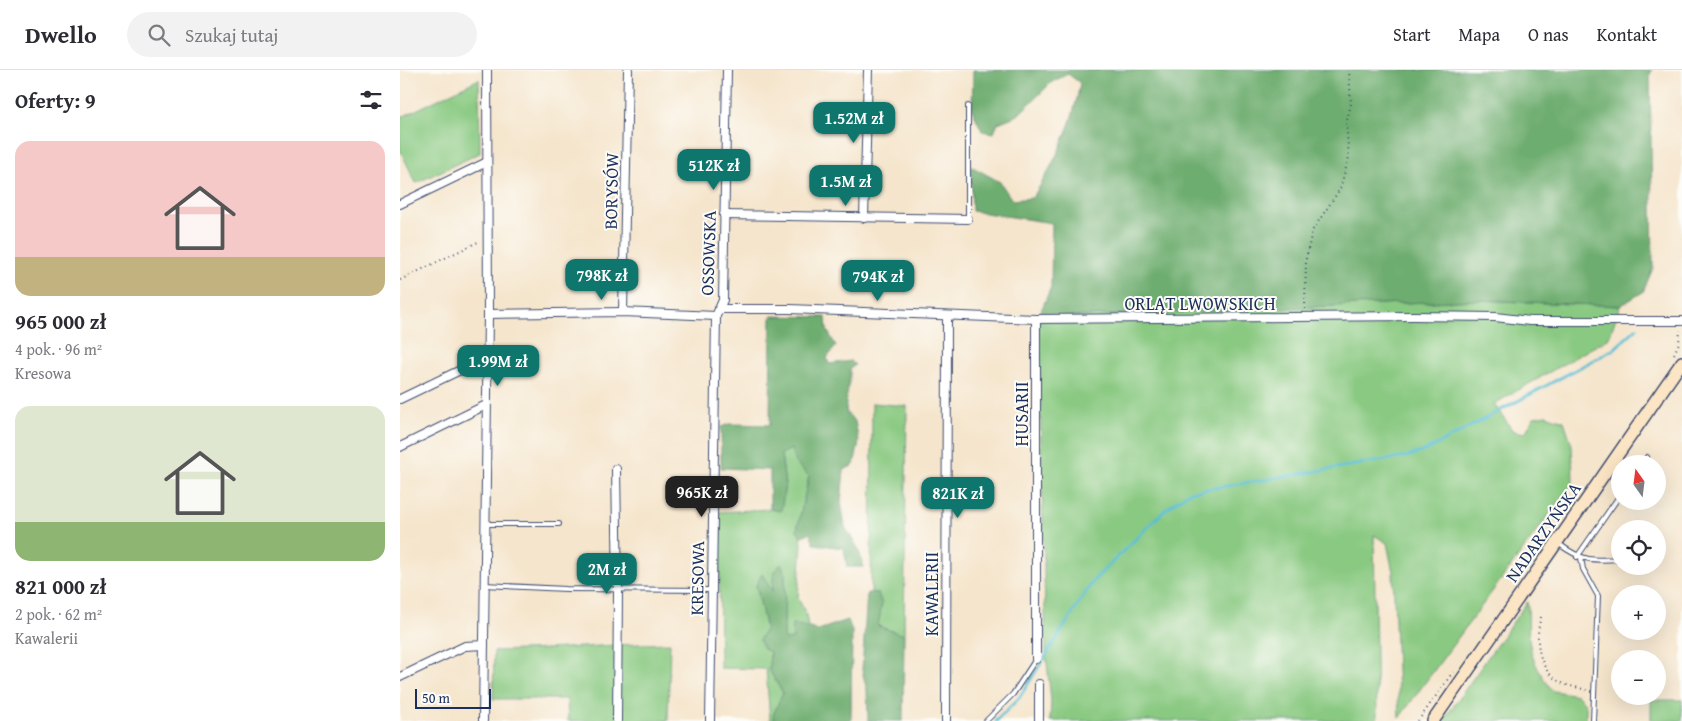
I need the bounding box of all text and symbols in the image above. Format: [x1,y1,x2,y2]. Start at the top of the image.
search box [127,12,477,57]
text: Dwello [25,17,97,52]
icon: search [145,21,173,49]
text: Szukaj tutaj [185,21,278,49]
text: Start [1393,21,1431,48]
text: Mapa [1459,21,1500,48]
text: O nas [1528,21,1569,48]
text: Kontakt [1597,21,1657,48]
text: Oferty: 9 [15,85,96,116]
icon: filters [357,86,385,114]
pin: 1.52M zł [802,102,906,144]
text: 1.52M zł [824,106,884,130]
pin: 512K zł [668,148,760,191]
street label: BORYSÓW [597,152,625,230]
text: 512K zł [688,153,740,177]
pin: 1.5M zł [800,164,892,207]
text: 1.5M zł [820,169,872,193]
icon: home [155,173,245,263]
street label: OSSOWSKA [693,210,723,296]
pin: 798K zł [556,258,648,301]
pin: 794K zł [832,260,924,302]
text: 798K zł [576,263,628,287]
text: 794K zł [852,264,904,288]
street label: ORLĄT LWOWSKICH [1124,290,1276,317]
text: 965 000 zł [15,306,106,337]
text: 4 pok. · 96 m² [15,337,102,361]
pin: 1.99M zł [446,344,550,387]
text: 1.99M zł [468,349,528,373]
text: Kresowa [15,361,71,385]
street label: HUSARII [1008,382,1035,446]
icon: home [155,438,245,528]
north arrow [1611,455,1666,510]
map controls [1611,455,1666,705]
pin: 965K zł [656,476,748,518]
pin: 821K zł [912,476,1004,519]
street label: NADARZYŃSKA [1498,476,1588,588]
text: 965K zł [676,480,728,504]
text: 821K zł [932,481,984,505]
button: locate [1611,520,1666,575]
street label: KRESOWA [683,540,711,616]
pin: 2M zł [572,552,642,595]
street label: KAWALERII [918,552,945,636]
text: 2M zł [588,557,626,581]
text: 821 000 zł [15,571,106,602]
button: + [1611,585,1666,640]
text: 2 pok. · 62 m² [15,602,102,626]
text: Kawalerii [15,626,78,650]
button: − [1611,650,1666,705]
scale bar [415,686,491,709]
text: 50 m [422,688,450,708]

